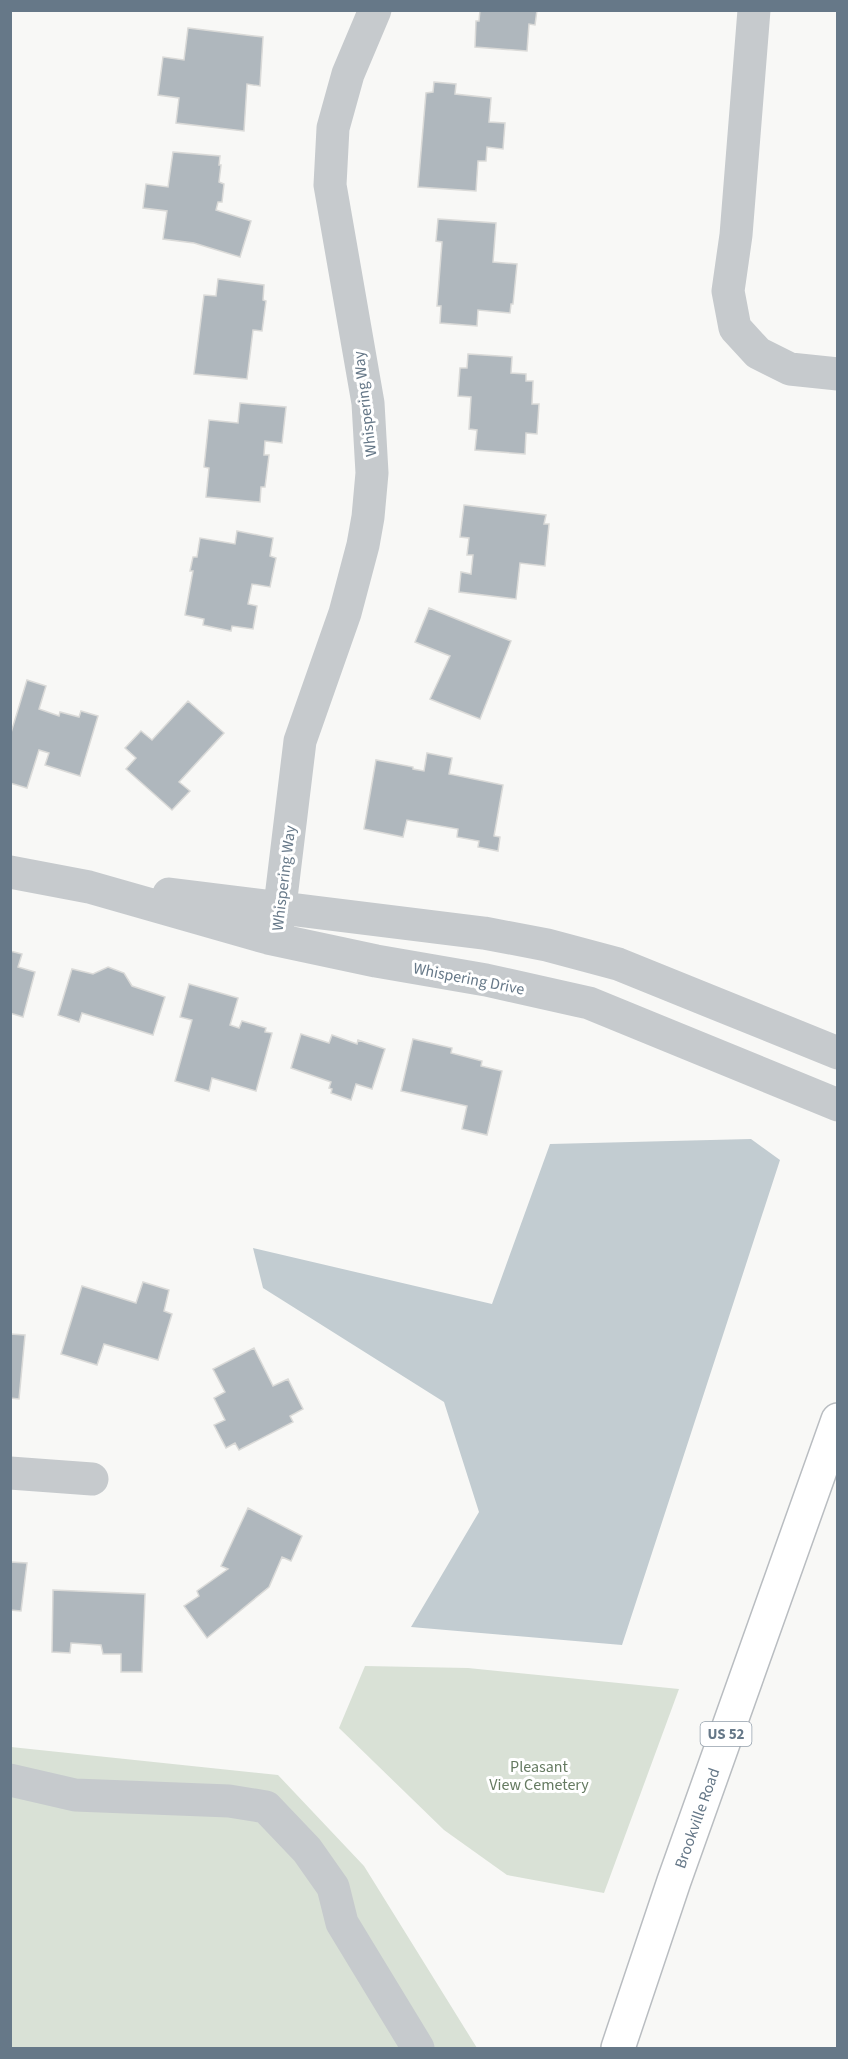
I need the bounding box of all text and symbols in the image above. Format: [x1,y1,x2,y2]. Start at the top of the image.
street label: Whispering Way [348,349,382,458]
street label: Whispering Way [267,824,301,932]
street label: Whispering Drive [411,957,526,1001]
road number: US 52 [700,1722,752,1746]
park label: Pleasant View Cemetery [489,1756,589,1796]
street label: Brookville Road [669,1765,725,1872]

